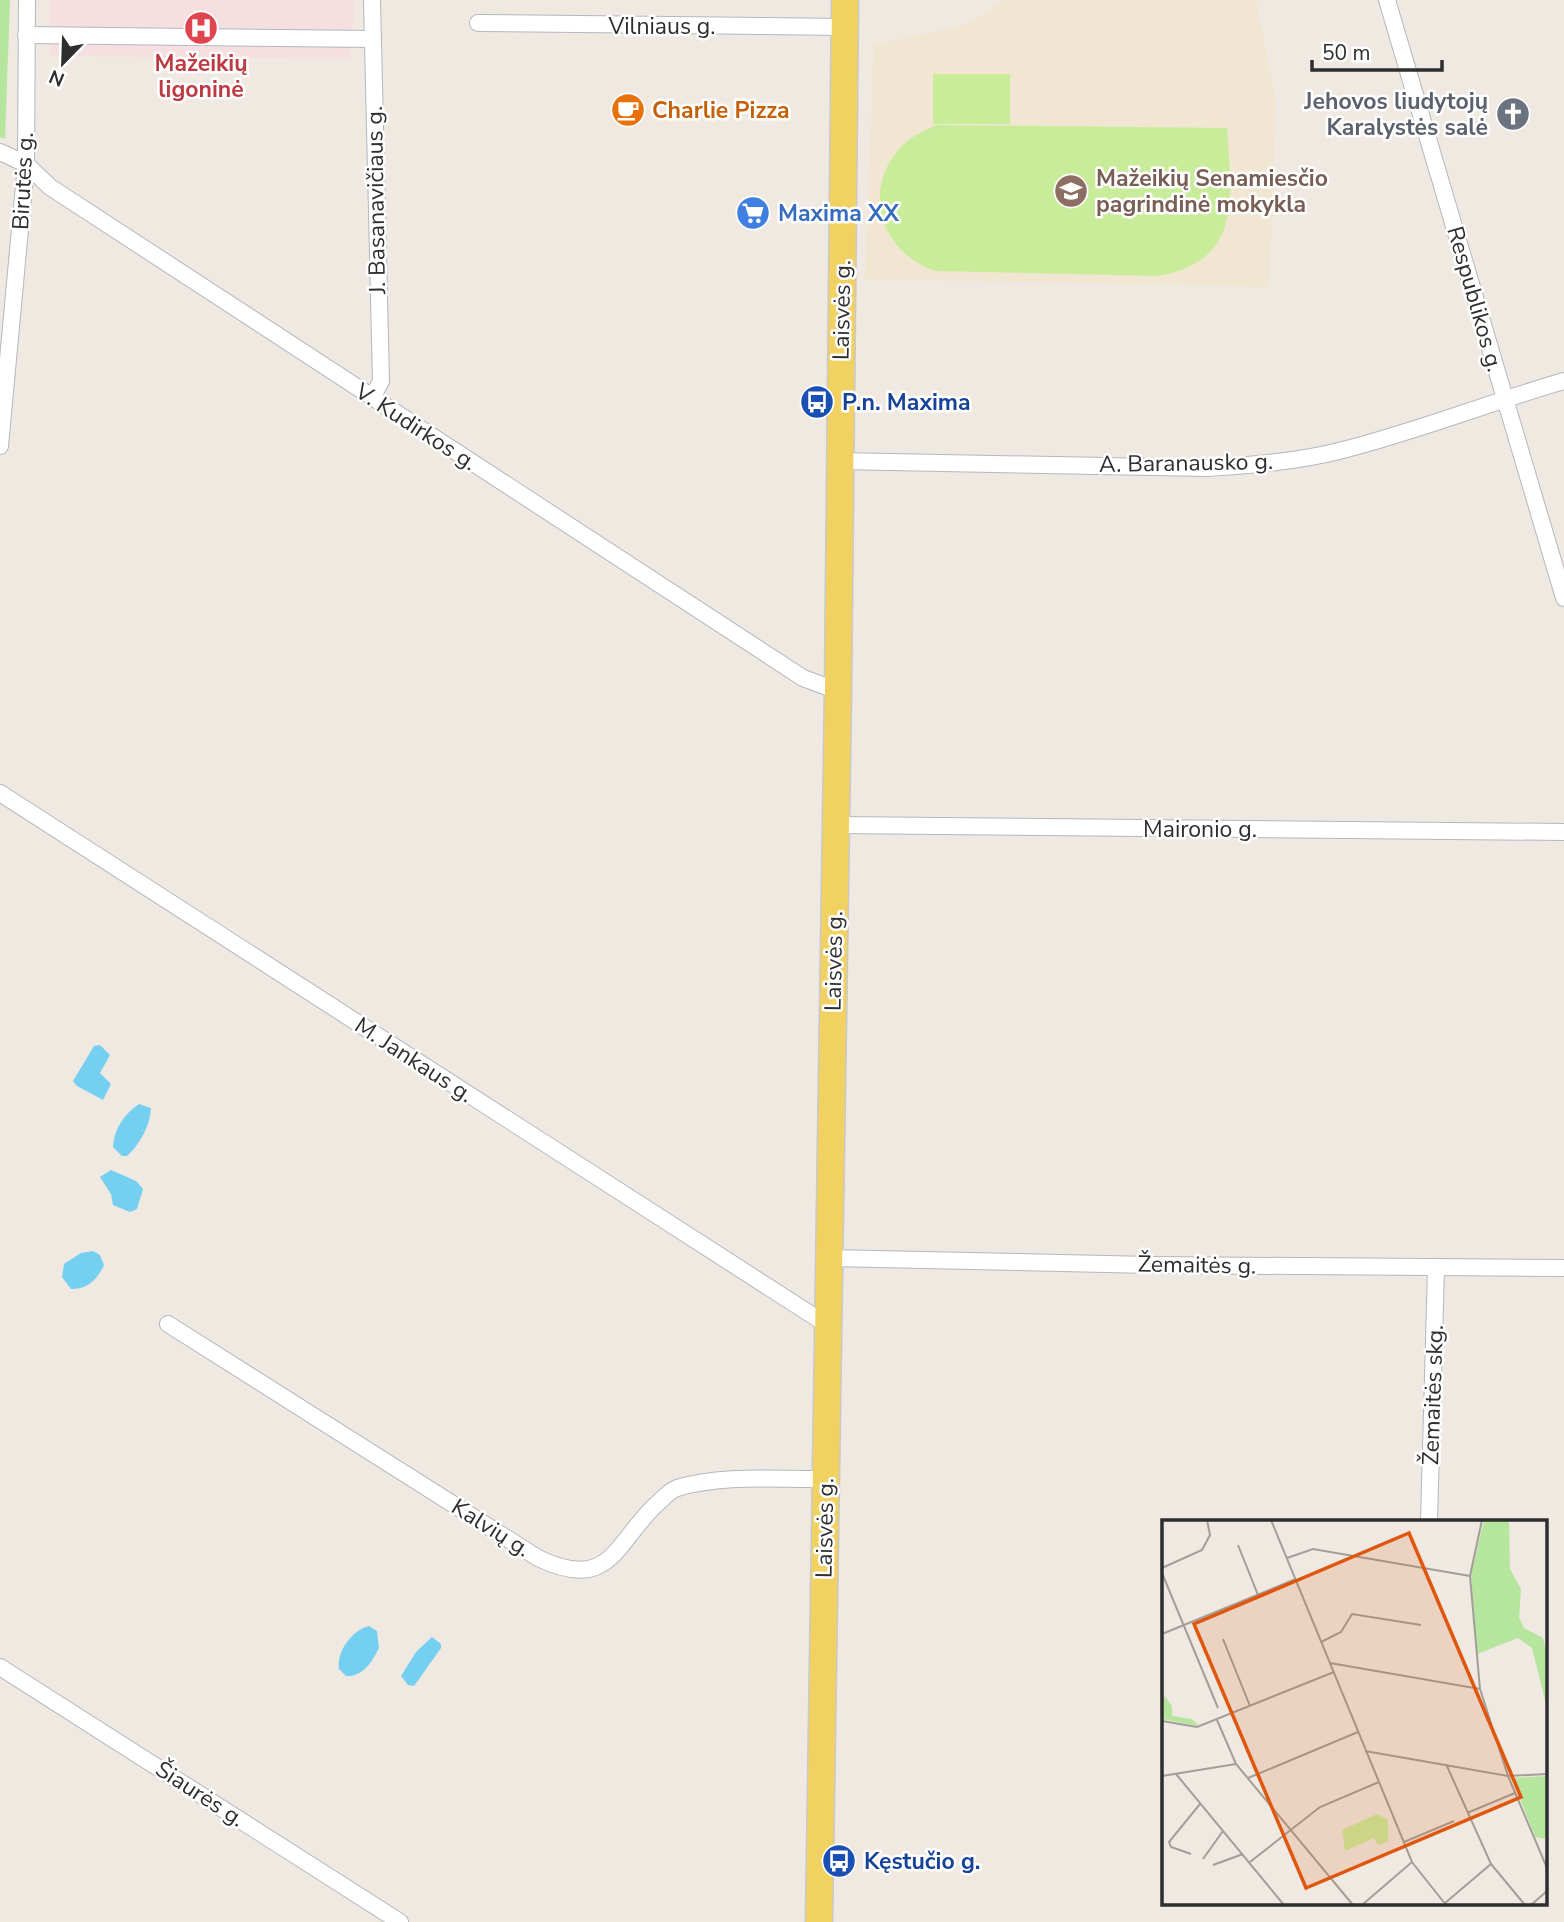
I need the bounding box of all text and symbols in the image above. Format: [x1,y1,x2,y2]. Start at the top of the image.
hospital icon: Mažeikių ligoninė [182,9,220,47]
street label: Vilniaus g. [607,11,716,42]
north arrow [28,28,98,98]
scale bar [1312,28,1442,72]
text: 50 m [1322,39,1371,67]
place label: Mažeikių ligoninė [154,48,248,105]
text: N [45,63,68,92]
place label: Jehovos liudytojų Karalystės salė [1303,86,1488,143]
cafe icon: Charlie Pizza [609,91,647,129]
place label: Charlie Pizza [652,95,790,126]
church icon: Jehovos liudytojų Karalystės salė [1494,95,1532,133]
street label: J. Basanavičiaus g. [359,106,393,295]
street label: Birutės g. [5,131,41,231]
place label: Mažeikių Senamiesčio pagrindinė mokykla [1096,163,1328,220]
school or university icon: Mažeikių Senamiesčio pagrindinė mokykla [1052,172,1090,210]
supermarket icon: Maxima XX [734,194,772,232]
place label: Maxima XX [778,198,899,229]
street label: Respublikos g. [1439,223,1511,375]
street label: Laisvės g. [826,260,858,360]
street label: V. Kudirkos g. [348,375,483,478]
bus stop icon: P.n. Maxima [798,383,836,421]
place label: P.n. Maxima [842,387,971,418]
street label: A. Baranausko g. [1099,446,1273,480]
street label: Maironio g. [1143,814,1257,845]
street label: Laisvės g. [818,911,850,1011]
street label: M. Jankaus g. [349,1010,479,1110]
street label: Žemaitės g. [1137,1248,1257,1282]
street label: Žemaitės skg. [1415,1324,1451,1466]
street label: Laisvės g. [809,1478,841,1578]
street label: Kalvių g. [446,1492,536,1564]
inset map [1162,1520,1546,1904]
street label: Šiaurės g. [149,1754,251,1834]
bus stop icon: Kęstučio g. [820,1842,858,1880]
place label: Kęstučio g. [864,1846,980,1877]

